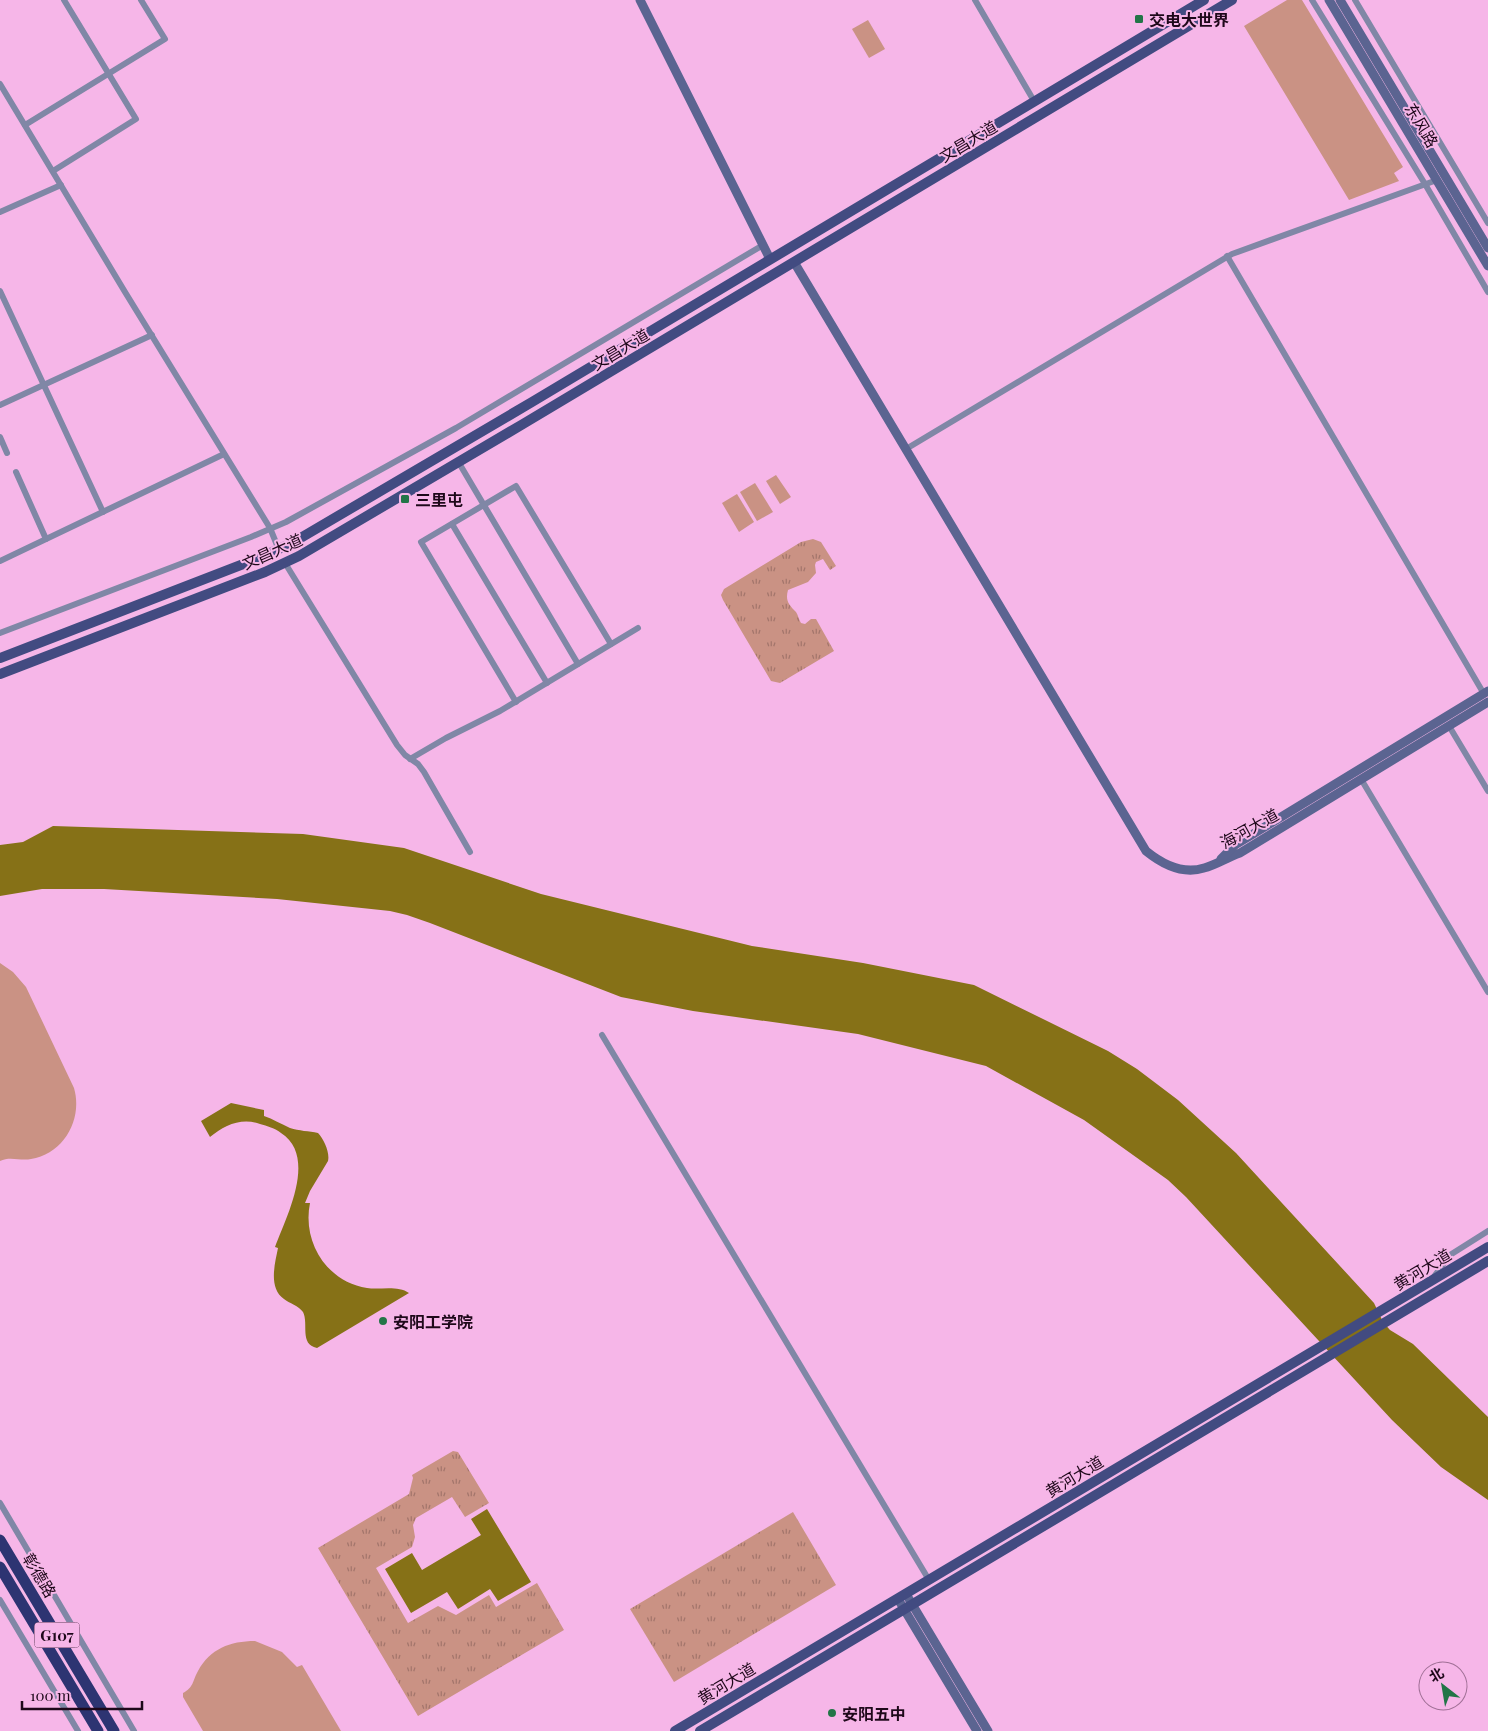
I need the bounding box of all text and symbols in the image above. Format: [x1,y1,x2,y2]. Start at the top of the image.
place label: 交电大世界 [1149,9,1229,30]
marker: 交电大世界 [1133,13,1145,25]
street label: 东风路 [1401,99,1443,151]
street label: 文昌大道 [935,116,1001,166]
street label: 文昌大道 [587,324,653,374]
place label: 三里屯 [415,489,463,510]
marker: 三里屯 [399,493,411,505]
street label: 文昌大道 [238,528,306,574]
street label: 海河大道 [1216,803,1282,853]
street label: 黄河大道 [1389,1244,1455,1294]
place label: 安阳工学院 [393,1311,473,1332]
marker: 安阳工学院 [377,1315,389,1327]
street label: 黄河大道 [1041,1451,1107,1501]
street label: 彰德路 [19,1549,61,1601]
road number: G107 [34,1622,80,1648]
street label: 黄河大道 [693,1658,759,1708]
north arrow [1418,1661,1468,1711]
text: 北 [1425,1663,1447,1686]
scale bar [22,1678,142,1710]
text: 100 m [30,1685,71,1705]
place label: 安阳五中 [842,1703,906,1724]
marker: 安阳五中 [826,1707,838,1719]

